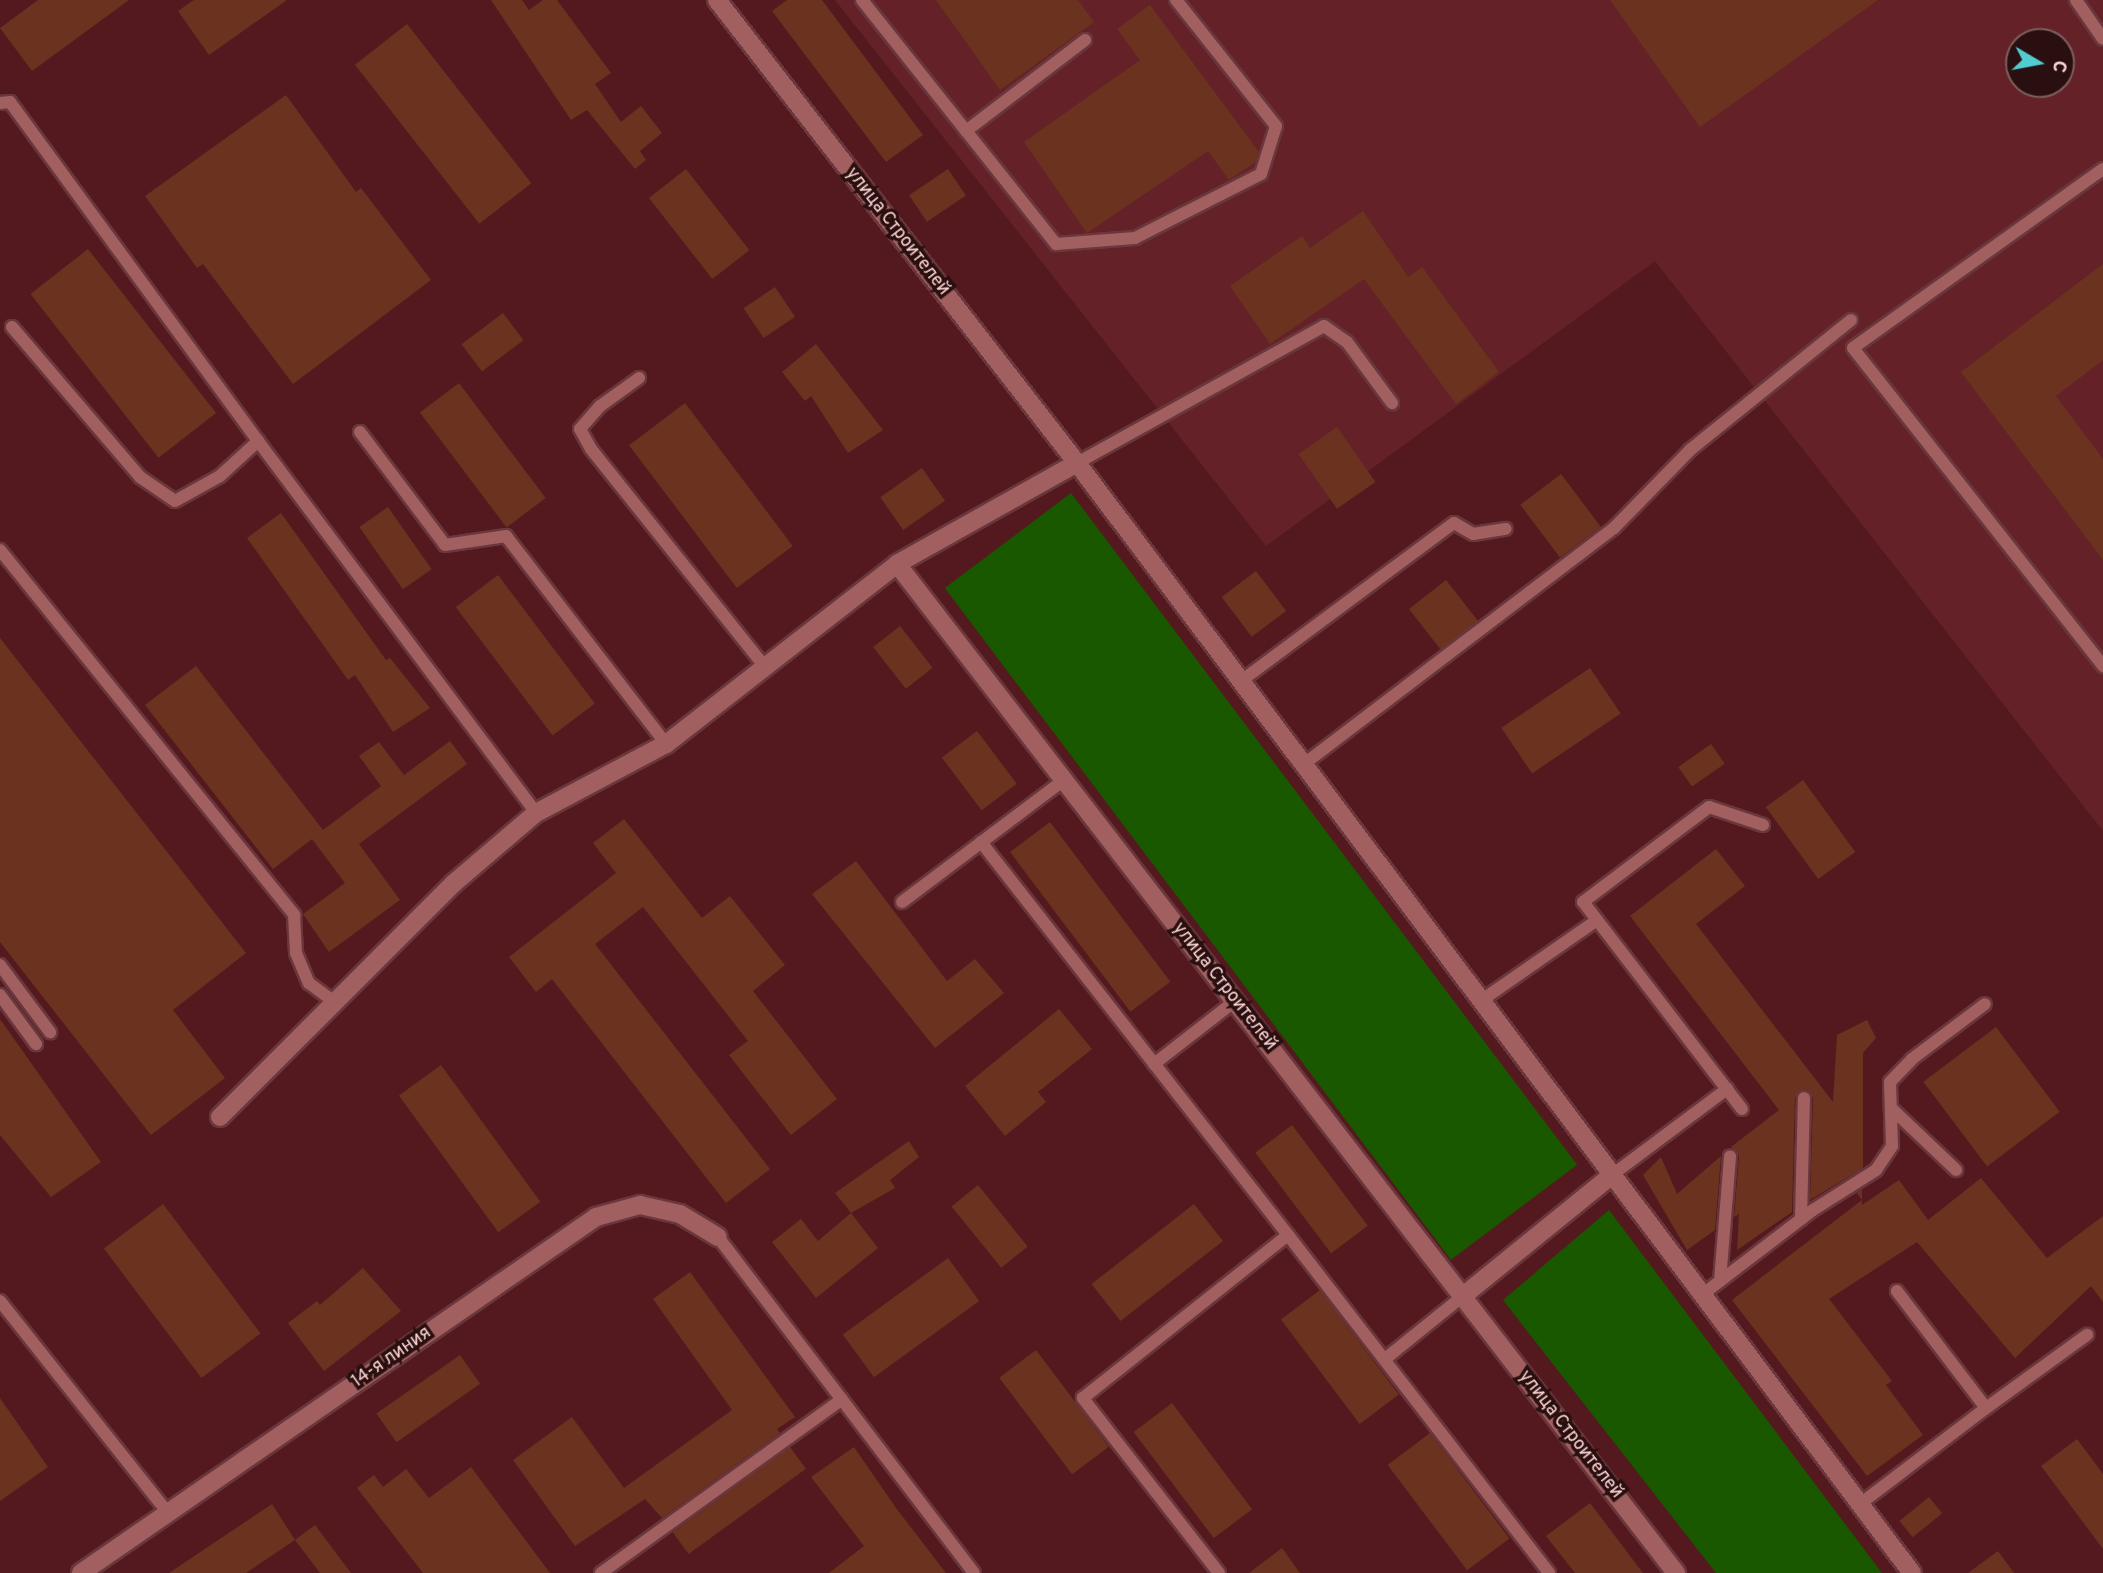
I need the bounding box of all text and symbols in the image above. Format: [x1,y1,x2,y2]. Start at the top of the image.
north arrow [2005,28,2075,98]
text: С [2046,58,2072,74]
street label: улица Строителей [840,164,954,300]
street label: улица Строителей [1167,919,1281,1055]
street label: 14-я линия [348,1323,436,1393]
street label: улица Строителей [1513,1367,1627,1503]

